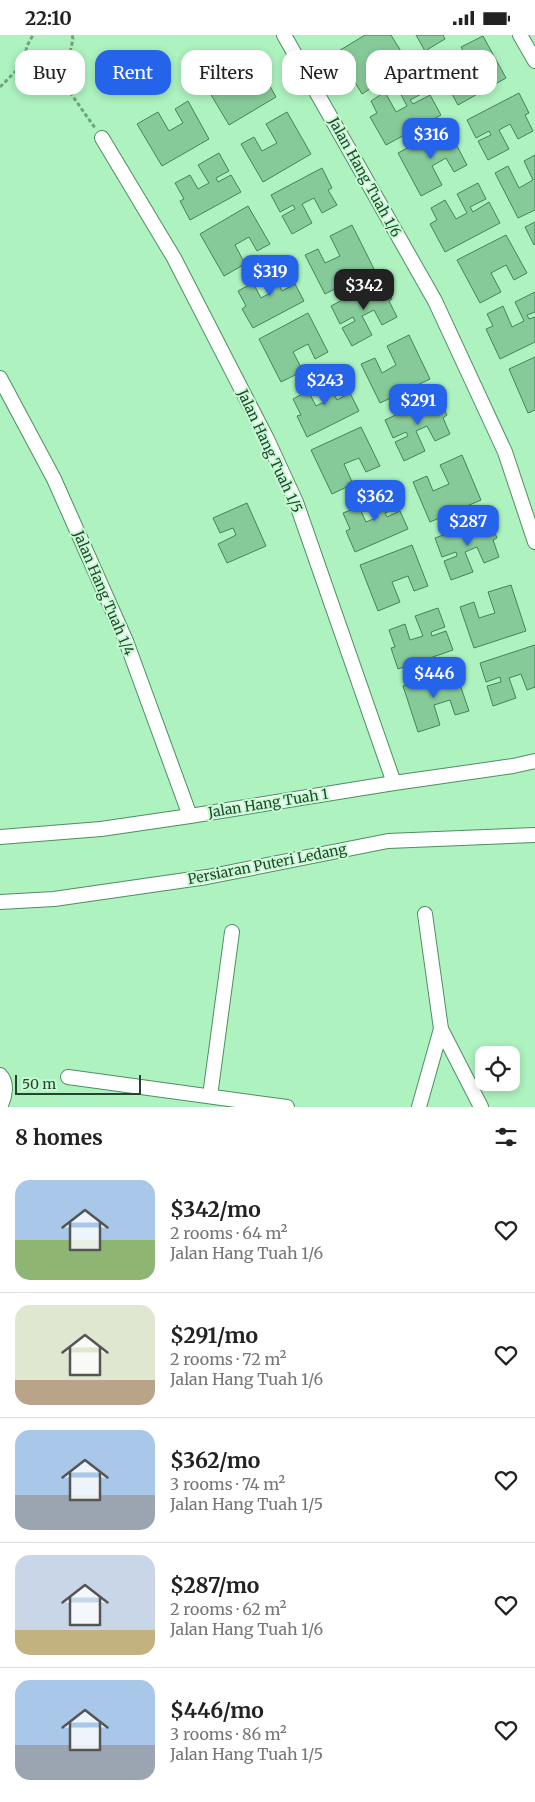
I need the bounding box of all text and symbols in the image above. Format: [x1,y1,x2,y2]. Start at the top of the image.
text: 22:10 [25,6,72,30]
chip: Buy [15,50,85,95]
chip: Rent [95,50,171,95]
chip: Filters [181,50,272,95]
chip: New [282,50,356,95]
chip: Apartment [366,50,497,95]
street label: Jalan Hang Tuah 1/6 [324,113,405,240]
pin: $316 [401,117,461,160]
text: $316 [413,124,449,144]
pin: $319 [240,255,300,297]
text: $319 [252,261,288,281]
pin: $342 [334,269,394,311]
text: $342 [345,275,383,295]
pin: $243 [295,363,355,406]
text: $243 [306,370,344,390]
pin: $291 [388,383,448,426]
street label: Jalan Hang Tuah 1/5 [233,386,306,516]
text: $291 [400,390,436,410]
pin: $362 [345,479,405,522]
text: $362 [356,486,394,506]
pin: $287 [438,505,498,547]
text: $287 [449,511,487,531]
street label: Jalan Hang Tuah 1/4 [69,527,139,659]
pin: $446 [404,657,464,699]
text: $446 [414,663,454,683]
street label: Jalan Hang Tuah 1 [206,785,329,822]
street label: Persiaran Puteri Ledang [186,840,349,888]
map controls [475,1046,520,1091]
button: locate [475,1046,520,1091]
scale bar [15,1072,141,1095]
text: 50 m [22,1075,56,1093]
icon: filters [492,1123,520,1151]
text: 8 homes [15,1124,103,1151]
text: $342/mo [170,1196,261,1223]
icon: home [55,1200,115,1260]
icon: heart [492,1216,520,1244]
text: 2 rooms · 64 m² [170,1223,288,1243]
text: Jalan Hang Tuah 1/6 [170,1243,323,1263]
text: $291/mo [170,1322,258,1349]
icon: home [55,1325,115,1385]
icon: heart [492,1341,520,1369]
text: 2 rooms · 72 m² [170,1349,286,1369]
text: Jalan Hang Tuah 1/6 [170,1369,323,1389]
text: $362/mo [170,1447,260,1474]
icon: home [55,1450,115,1510]
icon: heart [492,1466,520,1494]
text: 3 rooms · 74 m² [170,1474,285,1494]
text: Jalan Hang Tuah 1/5 [170,1494,323,1514]
text: $287/mo [170,1572,259,1599]
icon: home [55,1575,115,1635]
icon: heart [492,1591,520,1619]
text: 2 rooms · 62 m² [170,1599,287,1619]
text: Jalan Hang Tuah 1/6 [170,1619,323,1639]
text: $446/mo [170,1697,264,1724]
icon: home [55,1700,115,1760]
icon: heart [492,1716,520,1744]
text: 3 rooms · 86 m² [170,1724,287,1744]
text: Jalan Hang Tuah 1/5 [170,1744,323,1764]

